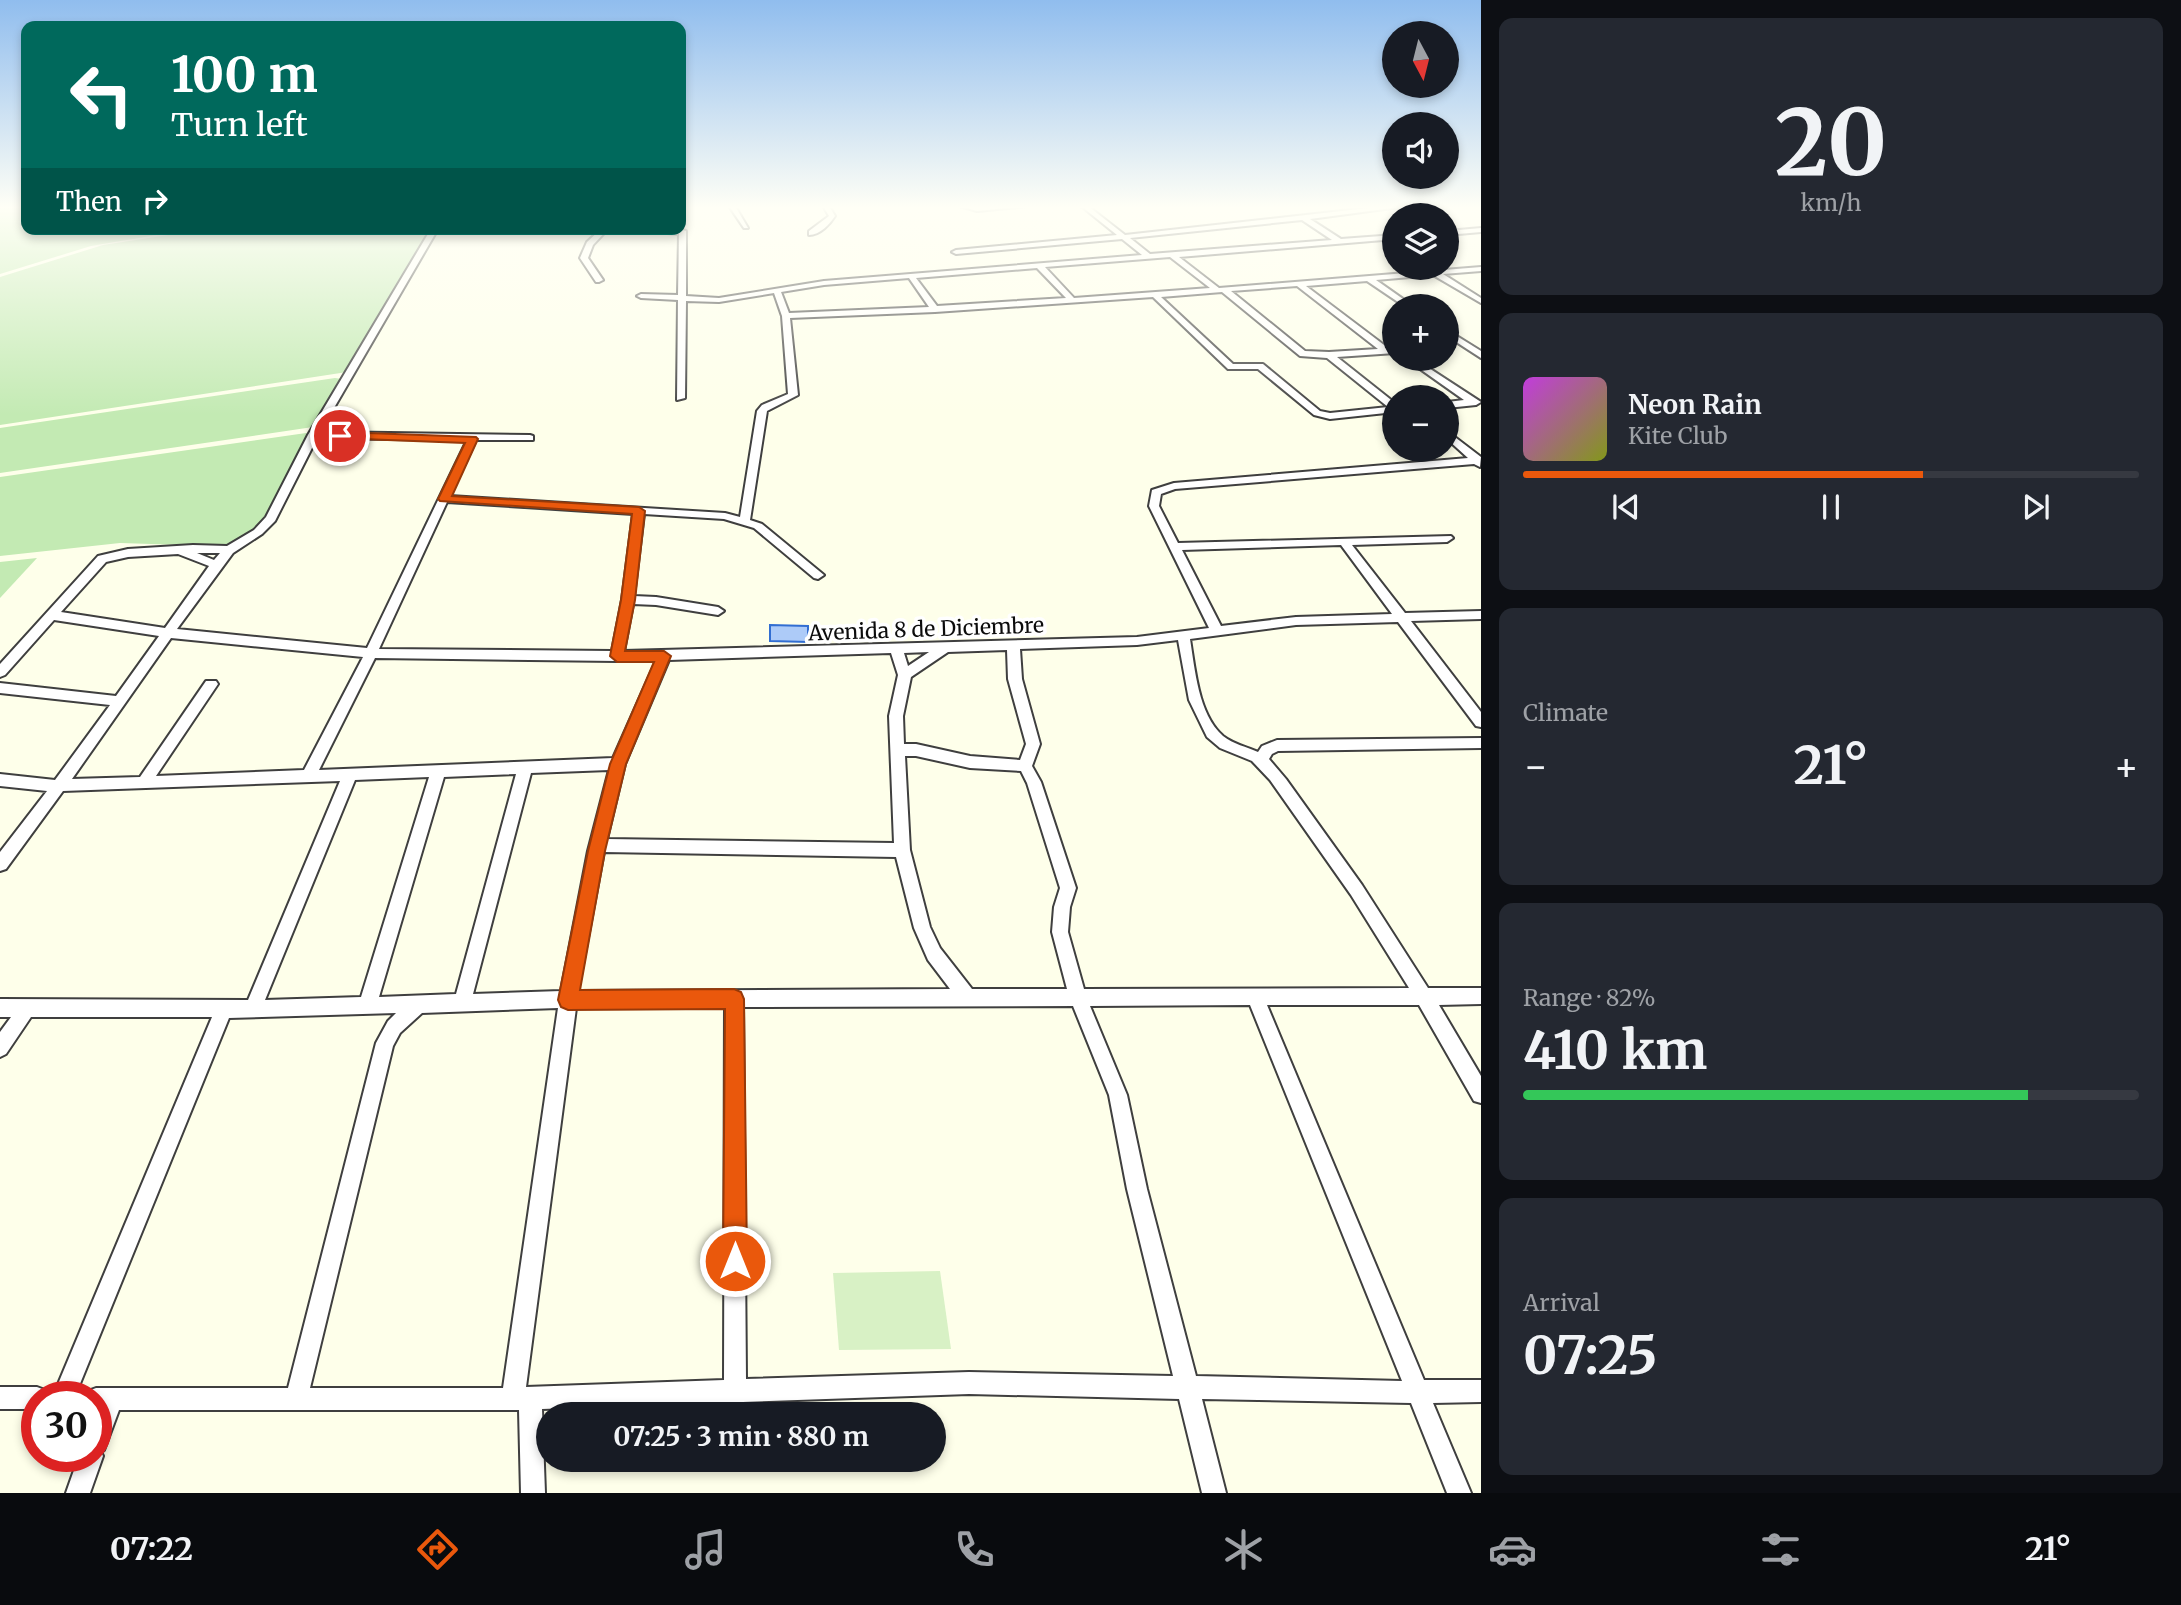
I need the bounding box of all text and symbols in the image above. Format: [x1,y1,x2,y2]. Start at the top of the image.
north arrow [1382,21,1460,98]
map controls [1382,21,1459,462]
text: 100 m [171,44,318,105]
icon: left [56,49,147,140]
text: 20 [1775,85,1887,200]
text: Turn left [171,105,308,145]
button: sound [1382,112,1459,189]
icon: right [136,182,174,220]
text: Then [56,185,122,218]
text: km/h [1801,188,1861,217]
button: layers [1382,203,1459,280]
button: + [1382,294,1459,371]
button: − [1382,385,1459,462]
text: Neon Rain [1628,388,1762,421]
pin [310,406,370,466]
icon: arrive [321,417,359,455]
text: Kite Club [1628,421,1727,450]
icon: previous [1607,488,1645,526]
icon: pause [1812,488,1850,526]
icon: next [2017,488,2055,526]
street label: Avenida 8 de Diciembre [807,611,1044,647]
text: Climate [1523,698,1608,727]
text: 21° [1793,733,1869,798]
text: − [1523,743,1548,790]
text: + [2114,743,2139,790]
text: Range · 82% [1523,983,1656,1012]
text: 410 km [1523,1018,1707,1083]
position arrow [698,1224,772,1298]
text: Arrival [1523,1288,1600,1317]
text: 07:25 [1523,1323,1657,1388]
speed limit sign: 30 [21,1381,112,1472]
text: 07:25 · 3 min · 880 m [613,1420,869,1453]
icon: directions [413,1525,462,1574]
icon: music [681,1525,730,1574]
icon: phone [950,1525,999,1574]
icon: climate [1219,1525,1268,1574]
icon: car [1488,1525,1537,1574]
icon: filters [1756,1525,1805,1574]
text: 07:22 [110,1529,193,1569]
text: 21° [2025,1529,2071,1569]

